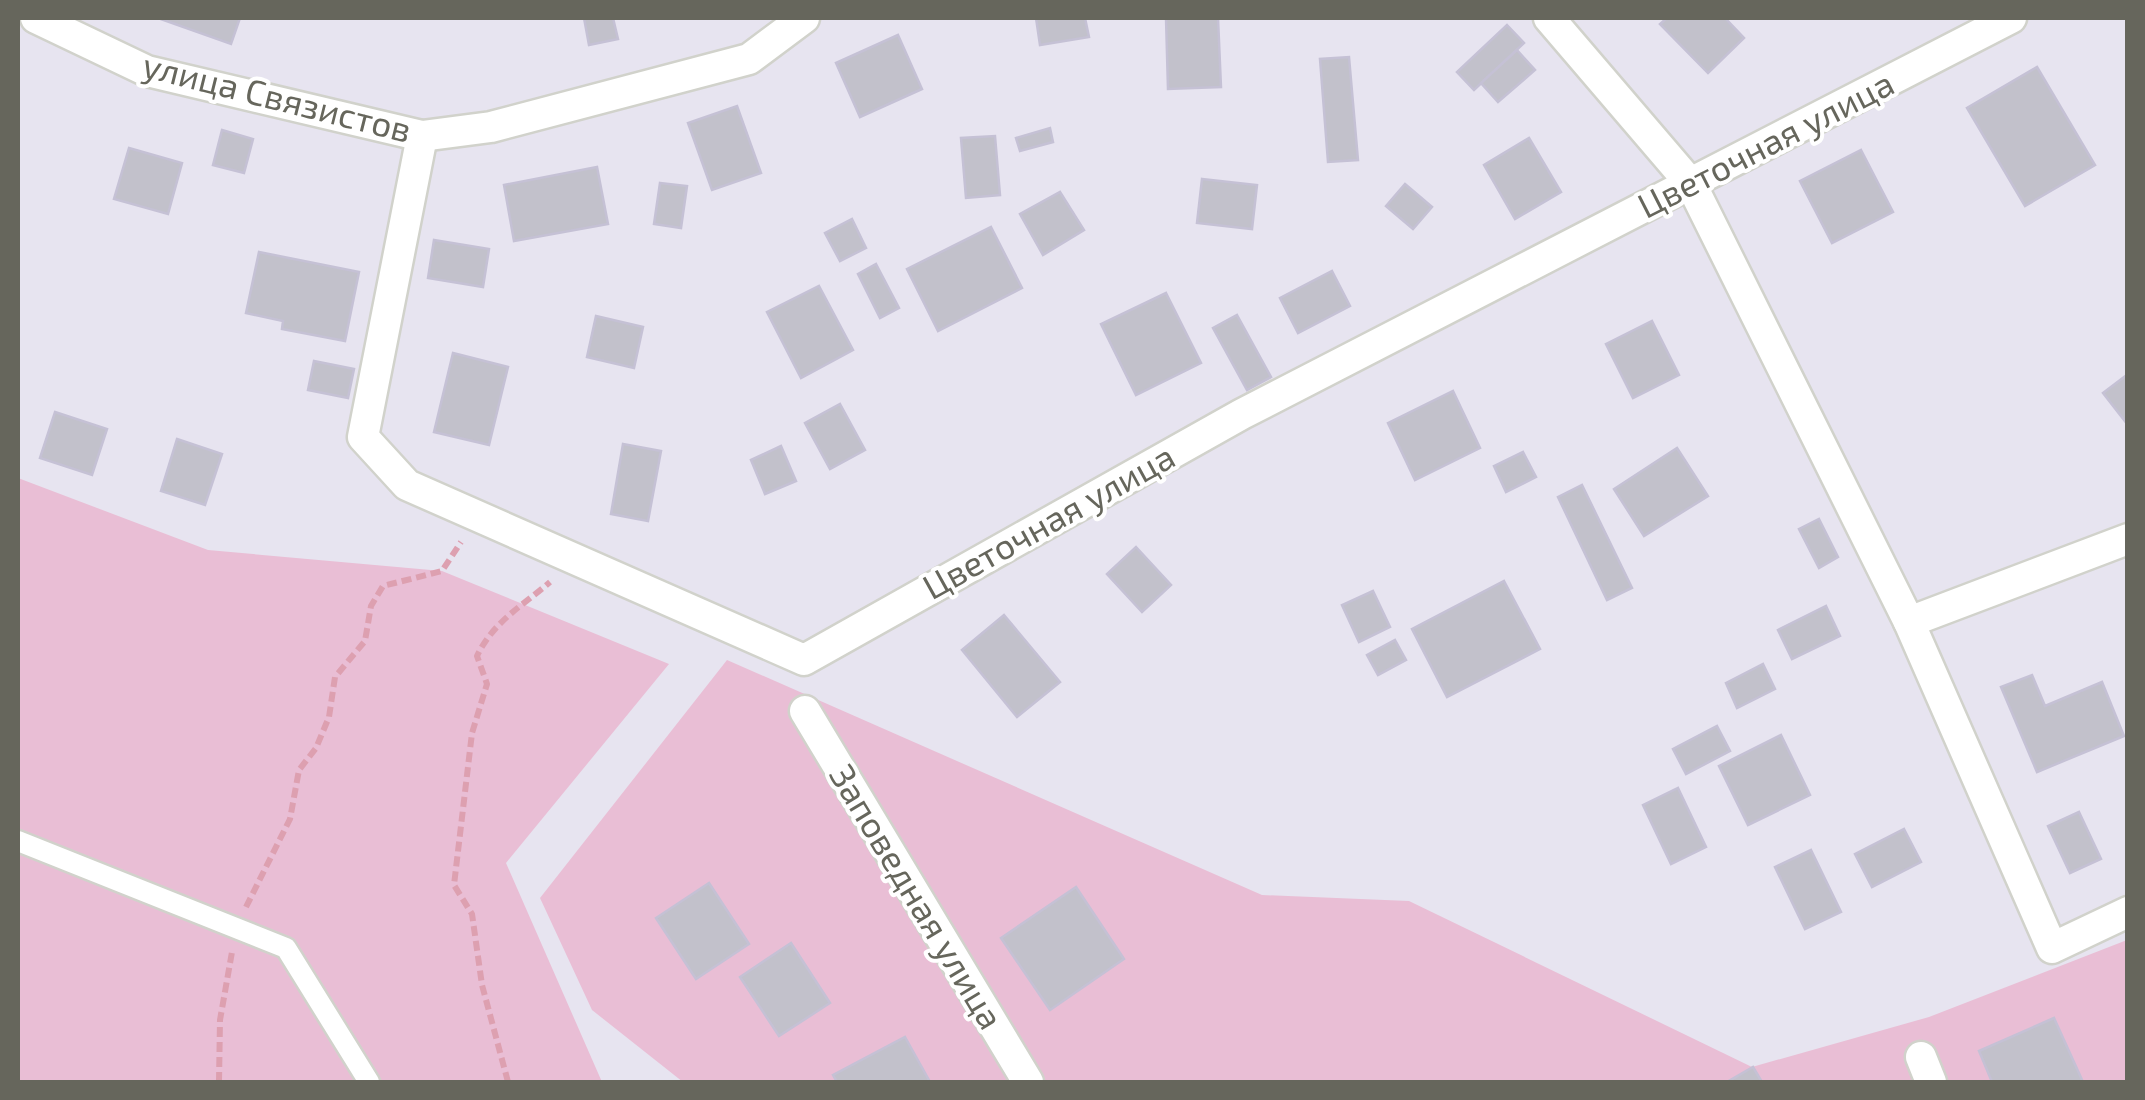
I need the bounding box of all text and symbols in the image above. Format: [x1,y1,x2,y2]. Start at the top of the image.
street label: улица Связистов [139,42,416,151]
street label: Цветочная улица [1630,61,1900,227]
street label: Цветочная улица [915,434,1182,608]
street label: Заповедная улица [821,756,1013,1037]

